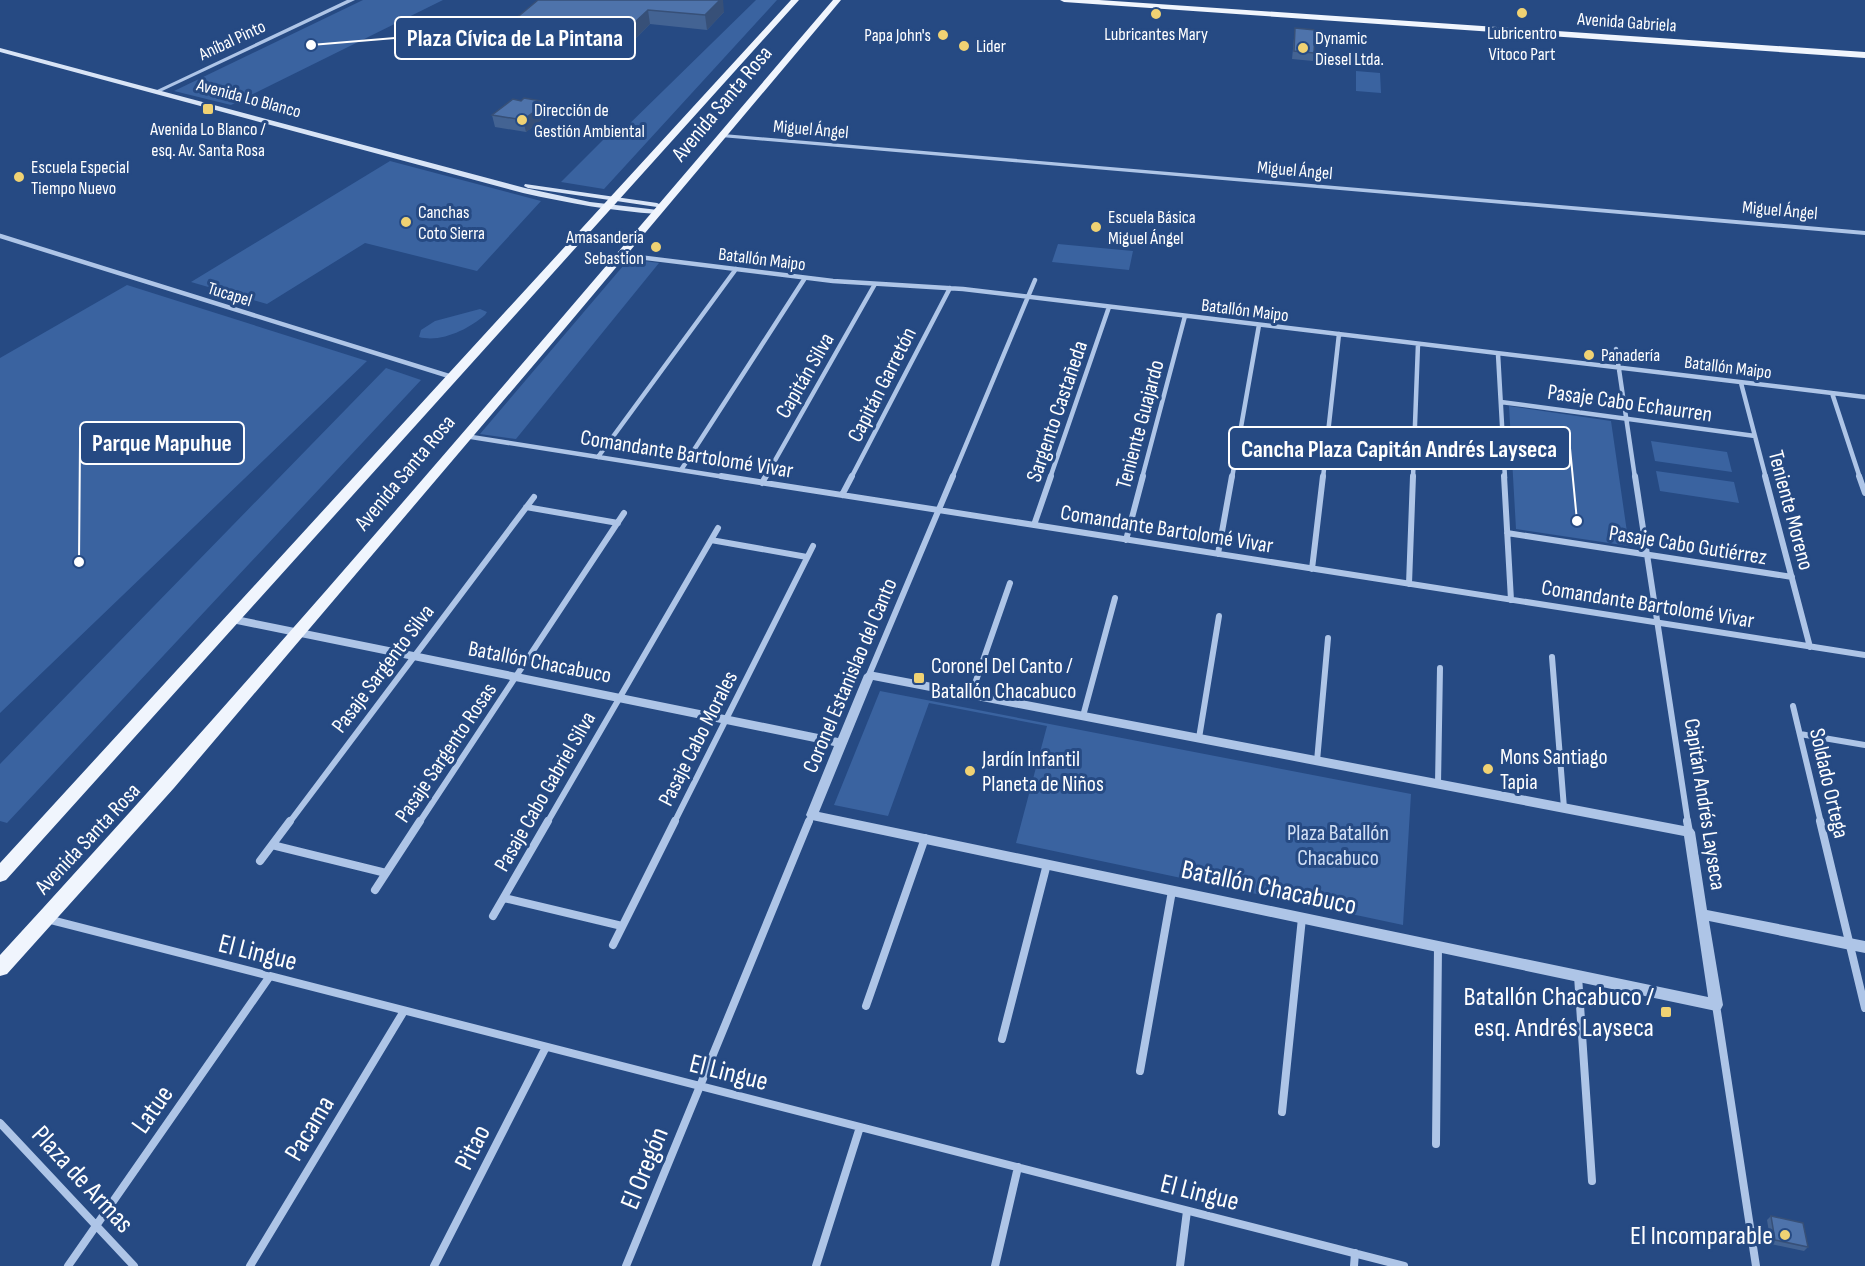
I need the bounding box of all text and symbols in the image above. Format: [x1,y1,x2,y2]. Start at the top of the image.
marker: Lubricentro Vitoco Part [1515,6,1529,20]
marker: Lubricantes Mary [1149,7,1163,21]
street label: Avenida Gabriela [1576,8,1677,36]
street label: Aníbal Pinto [195,16,269,65]
callout: Plaza Cívica de La Pintana [395,17,635,59]
place label: Lubricentro Vitoco Part [1487,23,1557,65]
text: Plaza Cívica de La Pintana [407,24,623,53]
place label: Lubricantes Mary [1104,24,1208,45]
place label: Papa John's [864,25,931,46]
marker: Papa John's [936,28,950,42]
place label: Dynamic Diesel Ltda. [1315,28,1384,70]
place label: Lider [976,36,1006,57]
marker: Lider [957,39,971,53]
street label: Avenida Santa Rosa [665,41,778,168]
marker: Dynamic Diesel Ltda. [1296,41,1310,55]
street label: Avenida Lo Blanco [193,74,303,123]
place label: Dirección de Gestión Ambiental [534,100,645,142]
marker: Avenida Lo Blanco / esq. Av. Santa Rosa [201,102,215,116]
marker: Dirección de Gestión Ambiental [515,113,529,127]
street label: Miguel Ángel [772,116,850,143]
place label: Avenida Lo Blanco / esq. Av. Santa Rosa [149,119,266,161]
place label: Escuela Especial Tiempo Nuevo [31,157,129,199]
street label: Miguel Ángel [1256,157,1334,184]
marker: Escuela Especial Tiempo Nuevo [12,170,26,184]
street label: Miguel Ángel [1741,197,1819,224]
place label: Canchas Coto Sierra [418,202,485,244]
place label: Escuela Básica Miguel Ángel [1108,207,1196,249]
marker: Canchas Coto Sierra [399,215,413,229]
marker: Escuela Básica Miguel Ángel [1089,220,1103,234]
place label: Amasanderia Sebastion [565,227,644,269]
marker: Amasanderia Sebastion [649,240,663,254]
street label: Batallón Maipo [717,244,807,275]
street label: Tucapel [205,278,255,311]
street label: Batallón Maipo [1200,295,1290,326]
street label: Capitán Garretón [842,323,923,447]
street label: Capitán Silva [770,328,841,423]
street label: Sargento Castañeda [1021,337,1094,486]
place label: Panadería [1601,345,1660,366]
marker: Panadería [1582,348,1596,362]
street label: Batallón Maipo [1683,352,1773,383]
street label: Teniente Guajardo [1110,357,1171,492]
street label: Pasaje Cabo Echaurren [1546,379,1714,428]
street label: Avenida Santa Rosa [348,410,461,537]
callout: Parque Mapuhue [80,422,244,464]
street label: Comandante Bartolomé Vivar [579,424,795,485]
callout: Cancha Plaza Capitán Andrés Layseca [1229,427,1570,469]
text: Parque Mapuhue [92,429,232,458]
text: Cancha Plaza Capitán Andrés Layseca [1241,435,1557,464]
street label: Teniente Moreno [1762,448,1819,573]
street label: Comandante Bartolomé Vivar [1059,499,1275,560]
street label: Pasaje Cabo Gutiérrez [1607,520,1769,571]
street label: Coronel Estanislao del Canto [797,574,904,777]
street label: Comandante Bartolomé Vivar [1540,574,1756,635]
street label: Pasaje Sargento Silva [326,599,440,739]
street label: Batallón Chacabuco [466,635,614,690]
place label: Coronel Del Canto / Batallón Chacabuco [931,653,1076,705]
street label: Pasaje Cabo Morales [653,667,744,811]
marker: Coronel Del Canto / Batallón Chacabuco [912,671,926,685]
street label: Pasaje Sargento Rosas [389,678,503,828]
street label: Pasaje Cabo Gabriel Silva [489,707,602,876]
street label: Capitán Andrés Layseca [1678,717,1731,892]
street label: Soldado Ortega [1803,726,1854,841]
place label: Mons Santiago Tapia [1500,744,1608,796]
place label: Jardín Infantil Planeta de Niños [981,746,1104,798]
marker: Mons Santiago Tapia [1481,762,1495,776]
marker: Jardín Infantil Planeta de Niños [963,764,977,778]
street label: Avenida Santa Rosa [29,778,147,901]
park label: Plaza Batallón Chacabuco [1287,820,1389,872]
street label: Batallón Chacabuco [1178,854,1359,922]
street label: El Lingue [215,928,300,978]
place label: Batallón Chacabuco / esq. Andrés Layseca [1463,981,1654,1044]
marker: Batallón Chacabuco / esq. Andrés Layseca [1659,1005,1673,1019]
street label: El Lingue [686,1048,771,1098]
street label: Latue [125,1080,180,1140]
street label: Pacama [278,1090,342,1167]
street label: Plaza de Armas [25,1119,140,1240]
street label: Pitao [448,1120,498,1175]
street label: El Oregón [614,1123,676,1214]
street label: El Lingue [1157,1168,1242,1218]
place label: El Incomparable [1630,1220,1773,1252]
marker: El Incomparable [1778,1228,1792,1242]

